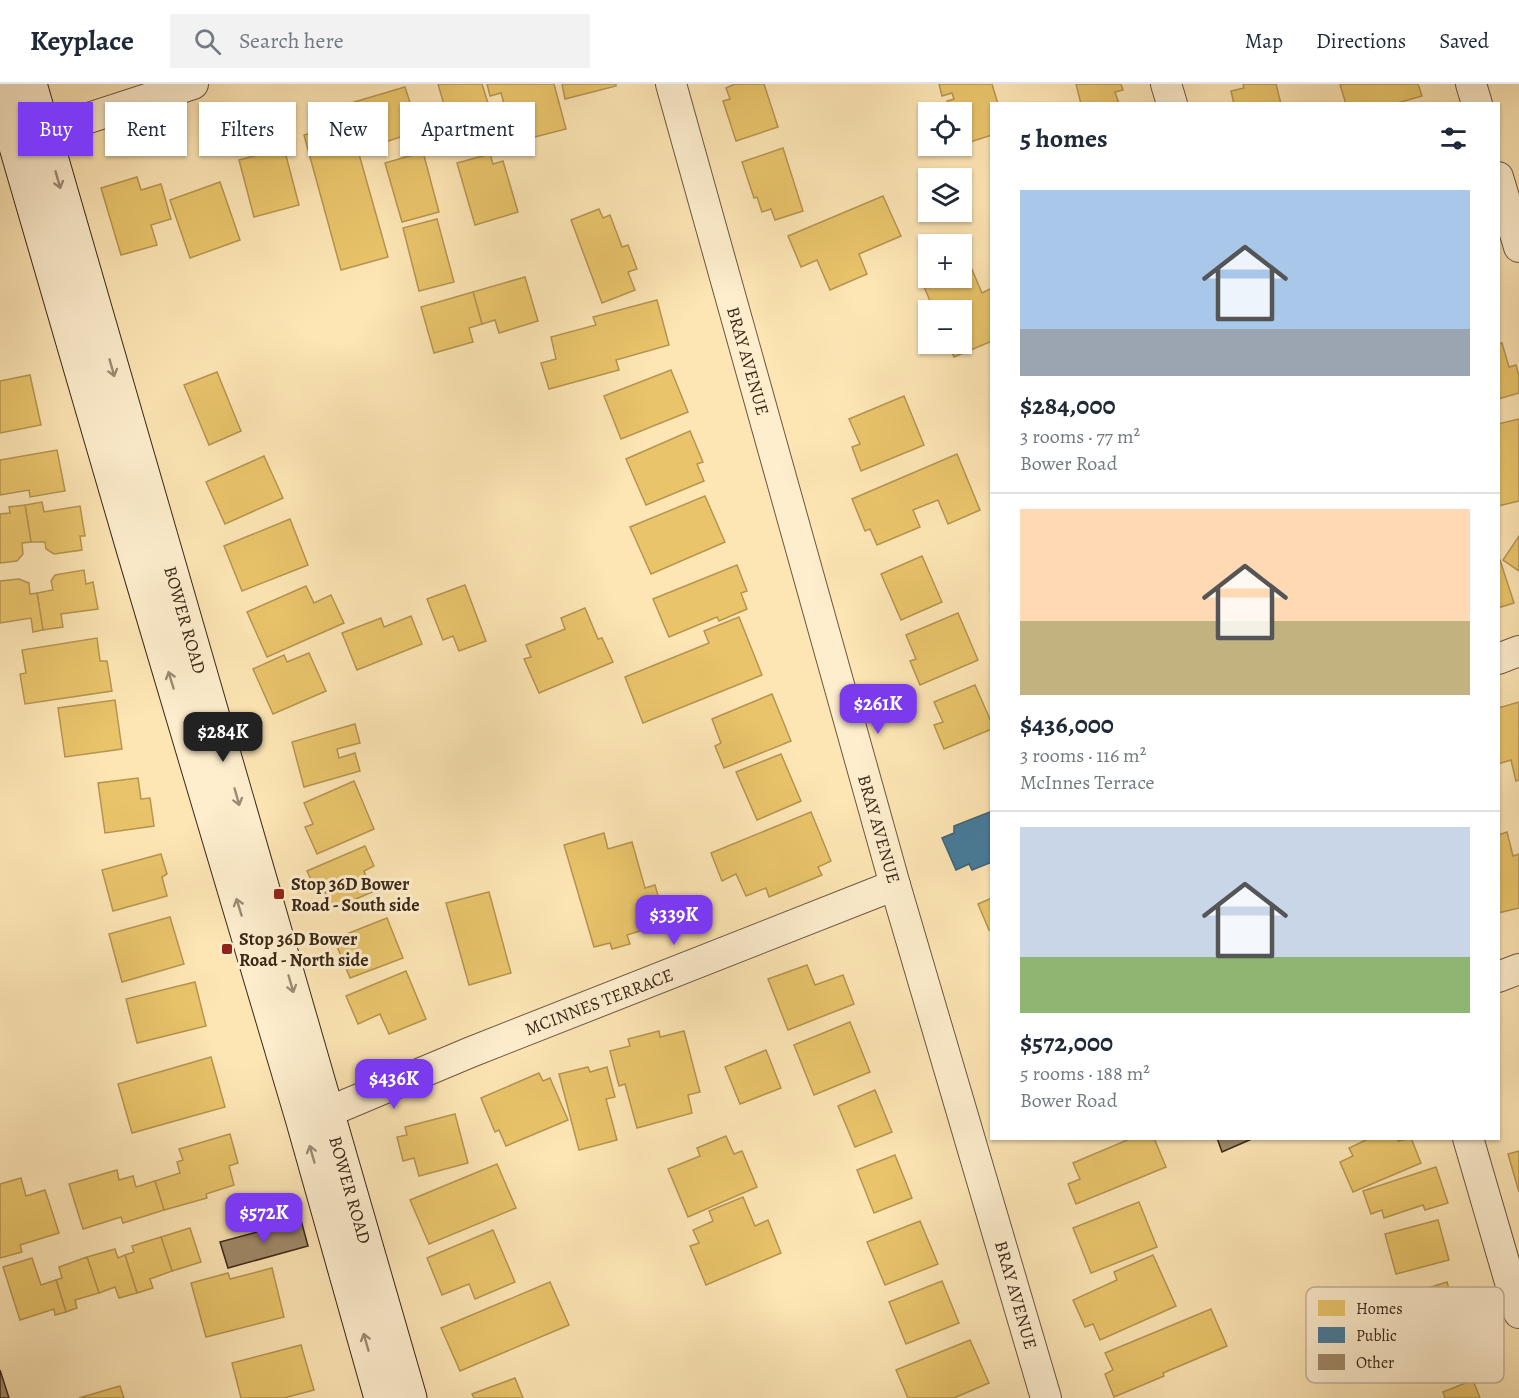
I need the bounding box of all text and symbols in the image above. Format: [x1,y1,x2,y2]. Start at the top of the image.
search box [170,14,590,68]
text: Keyplace [30,22,134,60]
icon: search [191,25,224,58]
text: Search here [239,26,344,56]
text: Map [1245,27,1283,55]
text: Directions [1316,27,1406,55]
text: Saved [1439,27,1489,55]
chip: Buy [18,102,93,156]
chip: Rent [105,102,187,156]
chip: Filters [199,102,296,156]
chip: New [308,102,388,156]
chip: Apartment [400,102,535,156]
map controls [918,102,972,354]
button: locate [918,102,972,156]
text: 5 homes [1020,121,1108,156]
icon: filters [1437,122,1470,155]
button: layers [918,168,972,222]
one-way arrow [53,171,64,190]
icon: home [1191,229,1299,337]
button: + [918,234,972,288]
button: − [918,300,972,354]
street label: BRAY AVENUE [721,304,775,418]
one-way arrow [107,358,118,377]
text: $284,000 [1020,388,1116,423]
text: 3 rooms · 77 m² [1020,423,1140,450]
text: Bower Road [1020,450,1117,477]
icon: home [1191,548,1299,656]
street label: BOWER ROAD [158,563,212,677]
one-way arrow [165,670,177,689]
pin: $261K [836,684,920,735]
text: $261K [854,690,902,717]
text: $436,000 [1020,707,1114,742]
pin: $284K [181,712,265,763]
text: $284K [197,718,249,745]
text: 3 rooms · 116 m² [1020,742,1146,769]
text: McInnes Terrace [1020,769,1155,796]
street label: BRAY AVENUE [852,772,906,886]
one-way arrow [232,787,243,806]
icon: home [1191,866,1299,974]
place label: Stop 36D Bower Road - South side [291,872,420,917]
marker: Stop 36D Bower Road - South side [272,887,286,901]
pin: $339K [632,895,716,946]
one-way arrow [233,898,244,917]
text: $339K [650,901,698,928]
place label: Stop 36D Bower Road - North side [239,927,368,972]
marker: Stop 36D Bower Road - North side [220,942,234,956]
street label: MCINNES TERRACE [521,963,677,1041]
one-way arrow [286,974,297,993]
text: $572,000 [1020,1025,1113,1060]
pin: $436K [352,1059,436,1110]
text: 5 rooms · 188 m² [1020,1060,1150,1087]
text: $436K [369,1065,419,1092]
text: Bower Road [1020,1087,1117,1114]
street label: BOWER ROAD [323,1133,377,1247]
one-way arrow [306,1145,318,1164]
pin: $572K [222,1193,306,1244]
text: $572K [239,1199,289,1226]
street label: BRAY AVENUE [989,1238,1043,1352]
legend [1306,1287,1504,1383]
text: Homes [1356,1298,1403,1320]
text: Public [1356,1325,1397,1347]
one-way arrow [359,1333,371,1352]
text: Other [1356,1352,1394,1374]

